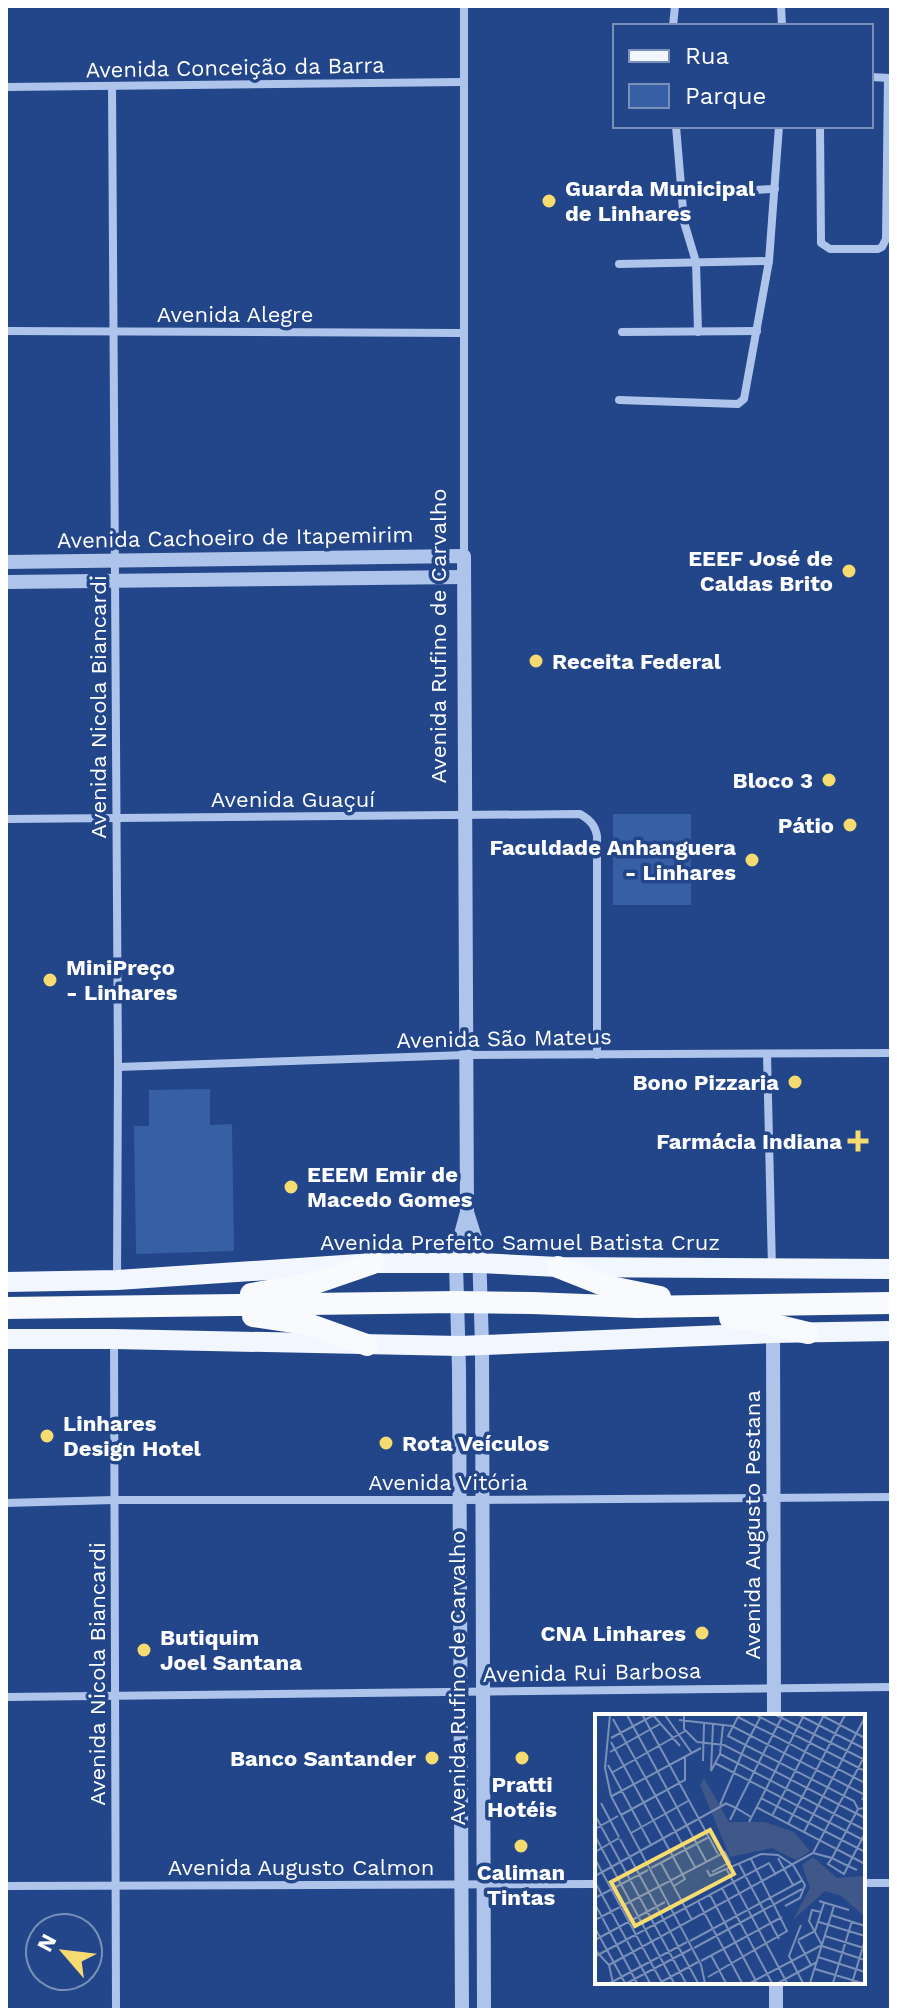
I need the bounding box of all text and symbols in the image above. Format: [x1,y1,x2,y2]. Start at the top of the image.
legend [613,24,873,128]
text: Rua [685,42,729,70]
street label: Avenida Conceição da Barra [85,52,385,83]
text: Parque [685,82,766,110]
place label: Guarda Municipal de Linhares [565,176,756,226]
marker: Guarda Municipal de Linhares [540,192,558,210]
street label: Avenida Alegre [157,302,313,327]
street label: Avenida Rufino de Carvalho [426,488,451,784]
street label: Avenida Cachoeiro de Itapemirim [57,522,413,553]
place label: EEEF José de Caldas Brito [688,546,833,596]
marker: EEEF José de Caldas Brito [840,562,858,580]
street label: Avenida Nicola Biancardi [86,575,111,839]
place label: Receita Federal [552,649,722,674]
marker: Receita Federal [527,652,545,670]
place label: Bloco 3 [733,768,813,793]
marker: Bloco 3 [820,771,838,789]
street label: Avenida Guaçuí [211,787,375,812]
place label: Pátio [778,813,834,838]
marker: Pátio [841,816,859,834]
place label: Faculdade Anhanguera - Linhares [489,835,736,885]
marker: Faculdade Anhanguera - Linhares [743,851,761,869]
place label: MiniPreço - Linhares [66,955,178,1005]
marker: MiniPreço - Linhares [41,971,59,989]
street label: Avenida São Mateus [396,1024,612,1053]
place label: Bono Pizzaria [633,1070,779,1095]
marker: Bono Pizzaria [786,1073,804,1091]
place label: Farmácia Indiana [656,1129,842,1154]
marker: Farmácia Indiana [849,1132,867,1150]
place label: EEEM Emir de Macedo Gomes [307,1162,473,1212]
marker: EEEM Emir de Macedo Gomes [282,1178,300,1196]
street label: Avenida Prefeito Samuel Batista Cruz [320,1230,720,1255]
street label: Avenida Augusto Pestana [740,1390,765,1660]
place label: Linhares Design Hotel [63,1411,202,1461]
marker: Linhares Design Hotel [38,1427,56,1445]
place label: Rota Veículos [402,1431,549,1456]
marker: Rota Veículos [377,1434,395,1452]
street label: Avenida Vitória [368,1470,528,1495]
street label: Avenida Rufino de Carvalho [445,1530,470,1826]
street label: Avenida Nicola Biancardi [85,1542,110,1806]
place label: CNA Linhares [541,1621,686,1646]
marker: CNA Linhares [693,1624,711,1642]
place label: Butiquim Joel Santana [160,1625,302,1675]
marker: Butiquim Joel Santana [135,1641,153,1659]
street label: Avenida Rui Barbosa [482,1658,702,1687]
inset map [595,1714,865,1984]
place label: Banco Santander [230,1746,417,1771]
marker: Banco Santander [423,1749,441,1767]
marker: Pratti Hotéis [513,1749,531,1767]
place label: Pratti Hotéis [487,1772,557,1822]
marker: Caliman Tintas [512,1837,530,1855]
street label: Avenida Augusto Calmon [168,1855,434,1880]
place label: Caliman Tintas [477,1860,565,1910]
north arrow [24,1912,104,1992]
text: N [32,1930,62,1956]

